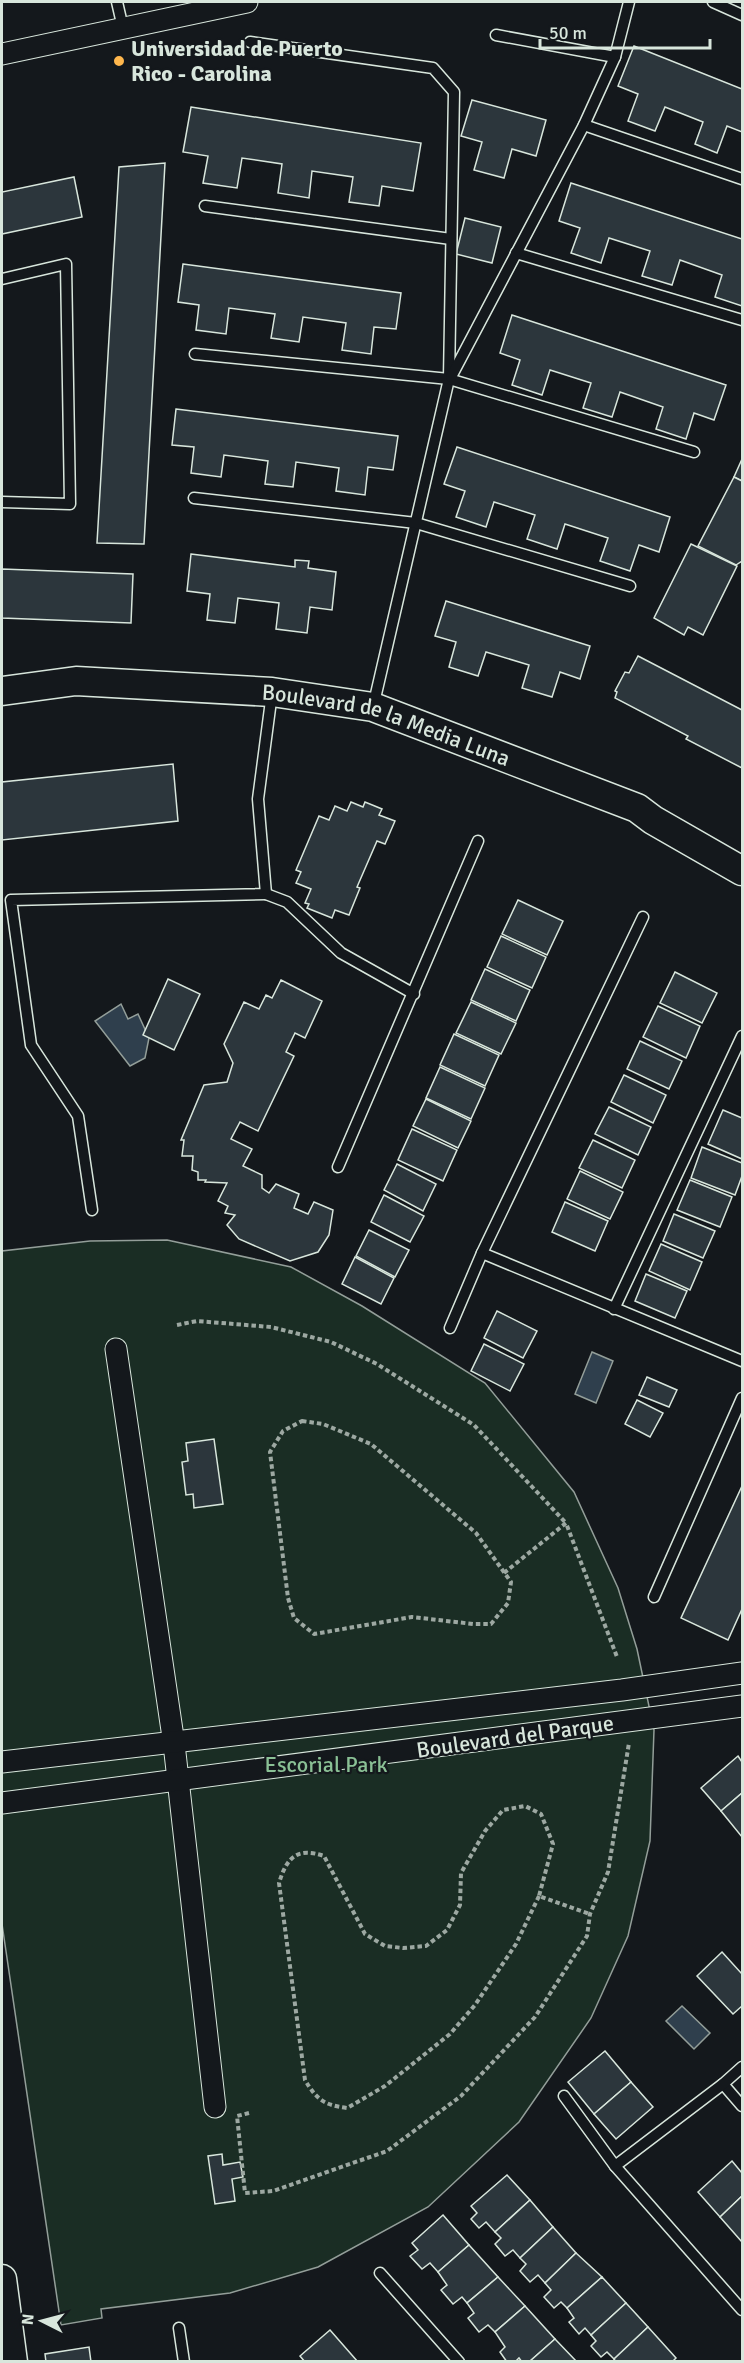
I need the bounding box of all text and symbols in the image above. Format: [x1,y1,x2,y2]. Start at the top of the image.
scale bar [540,12,710,50]
text: 50 m [549,22,587,44]
place label: Universidad de Puerto Rico - Carolina [131,35,343,87]
marker: Universidad de Puerto Rico - Carolina [112,54,126,68]
street label: Boulevard de la Media Luna [261,678,514,772]
street label: Boulevard del Parque [415,1709,615,1764]
park label: Escorial Park [265,1751,387,1778]
north arrow [12,2291,72,2351]
text: N [18,2313,39,2326]

